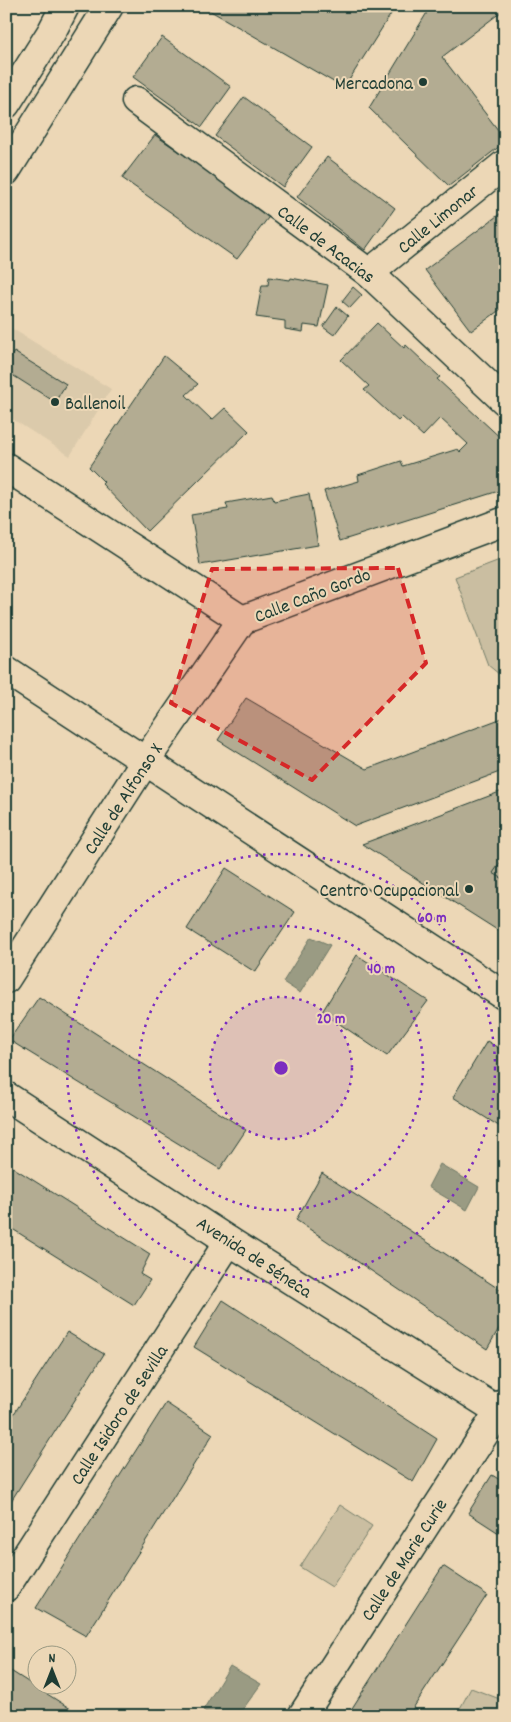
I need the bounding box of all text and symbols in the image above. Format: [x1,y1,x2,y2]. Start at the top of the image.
place label: Mercadona [335,72,414,99]
marker: Mercadona [417,76,429,88]
street label: Calle Limonar [393,180,486,262]
street label: Calle de Acacias [270,200,380,292]
place label: Ballenoil [65,392,126,419]
marker: Ballenoil [49,396,61,408]
street label: Calle Caño Gordo [251,563,375,632]
street label: Calle de Alfonso X [79,739,171,861]
place label: Centro Ocupacional [319,879,459,906]
marker: Centro Ocupacional [463,883,475,895]
text: 60 m [417,908,447,930]
text: 40 m [367,959,395,981]
text: 20 m [317,1009,345,1031]
centre of rings [272,1059,290,1077]
street label: Avenida de Séneca [190,1211,317,1307]
street label: Calle Isidoro de Sevilla [65,1340,177,1491]
street label: Calle de Marie Curie [356,1494,456,1628]
north arrow [28,1644,78,1694]
text: N [49,1649,56,1669]

